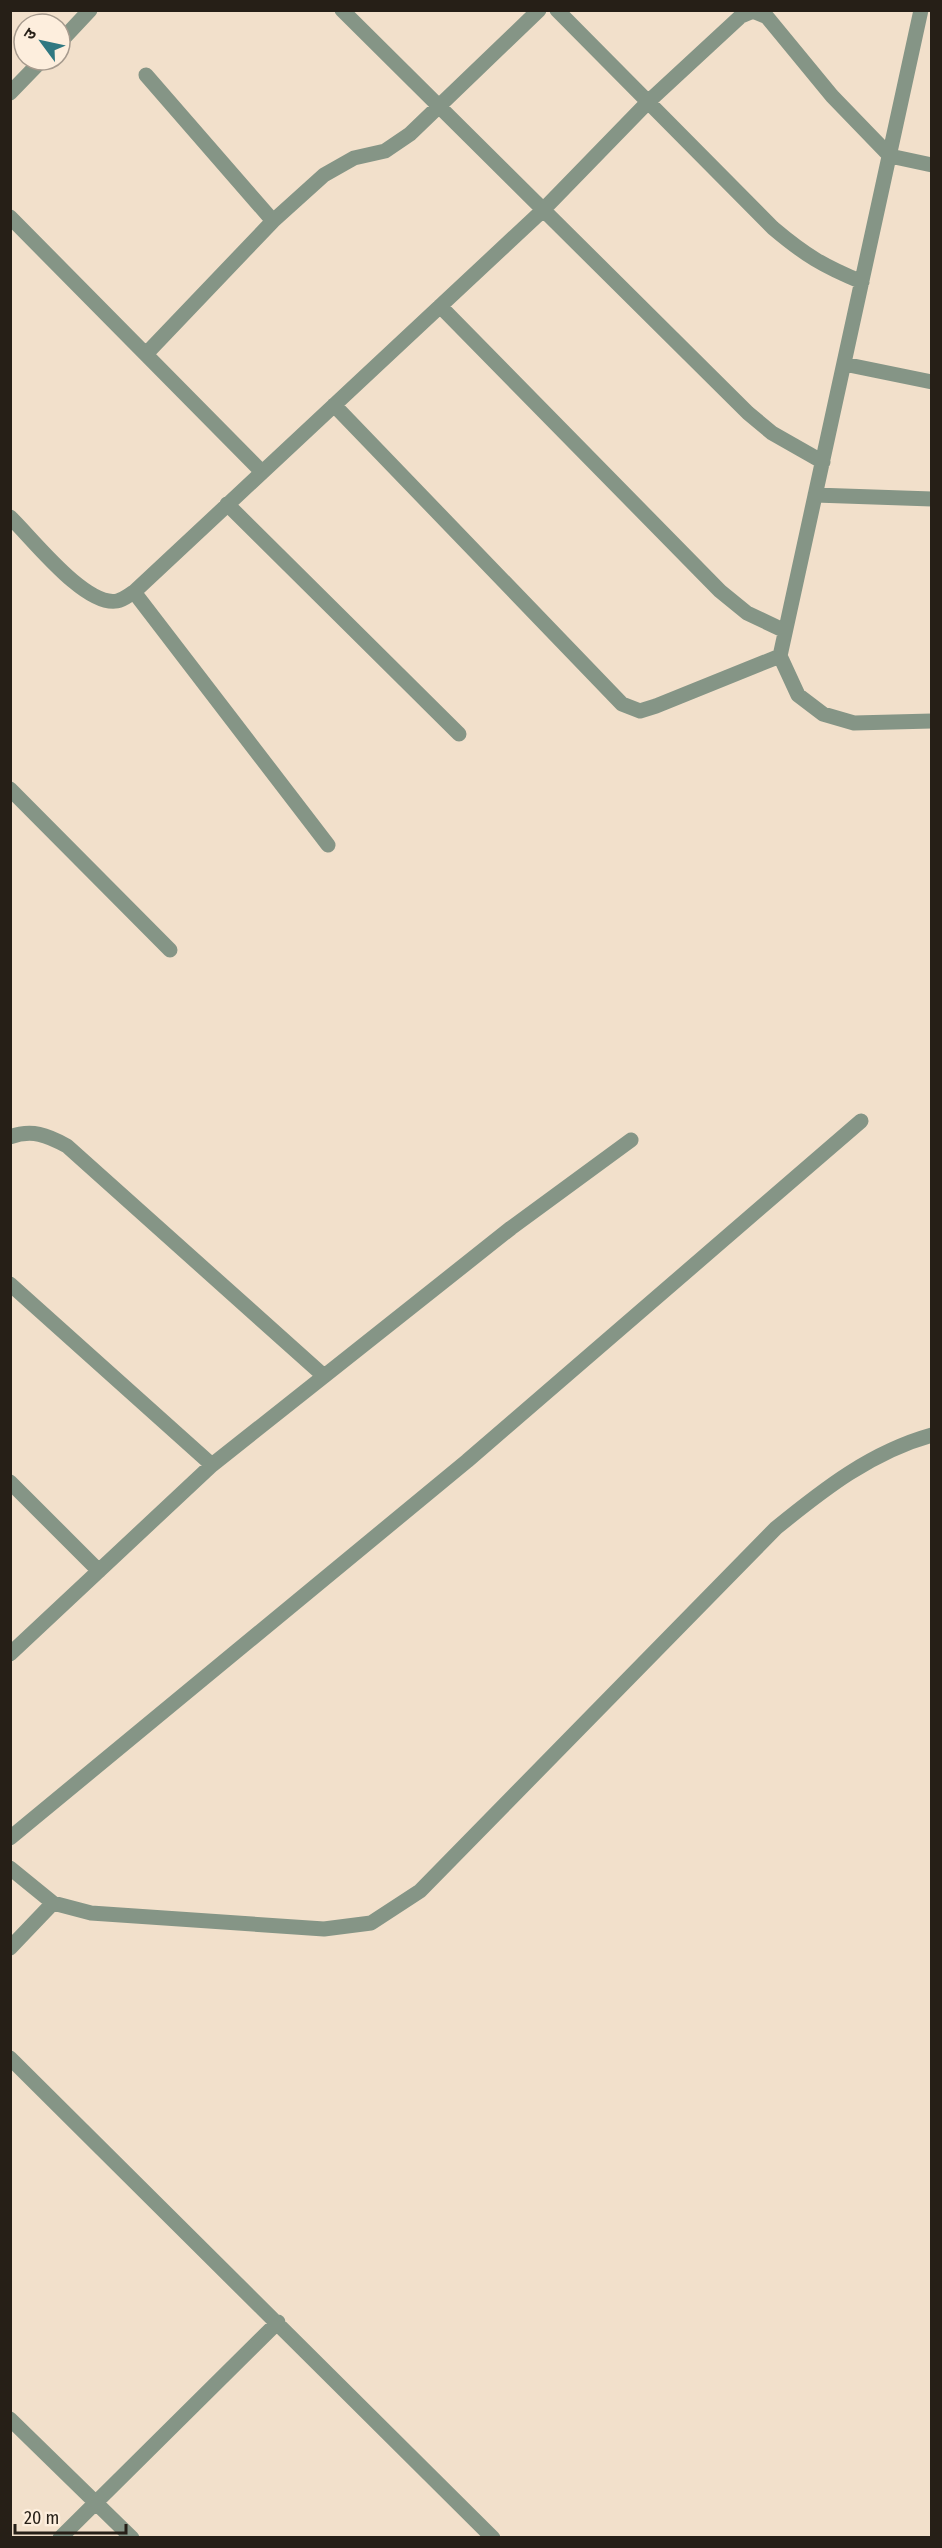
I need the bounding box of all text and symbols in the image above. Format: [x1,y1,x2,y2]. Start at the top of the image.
north arrow [12,12,72,72]
text: उ [19,24,41,43]
scale bar [15,2497,126,2535]
text: 20 m [24,2507,59,2529]

